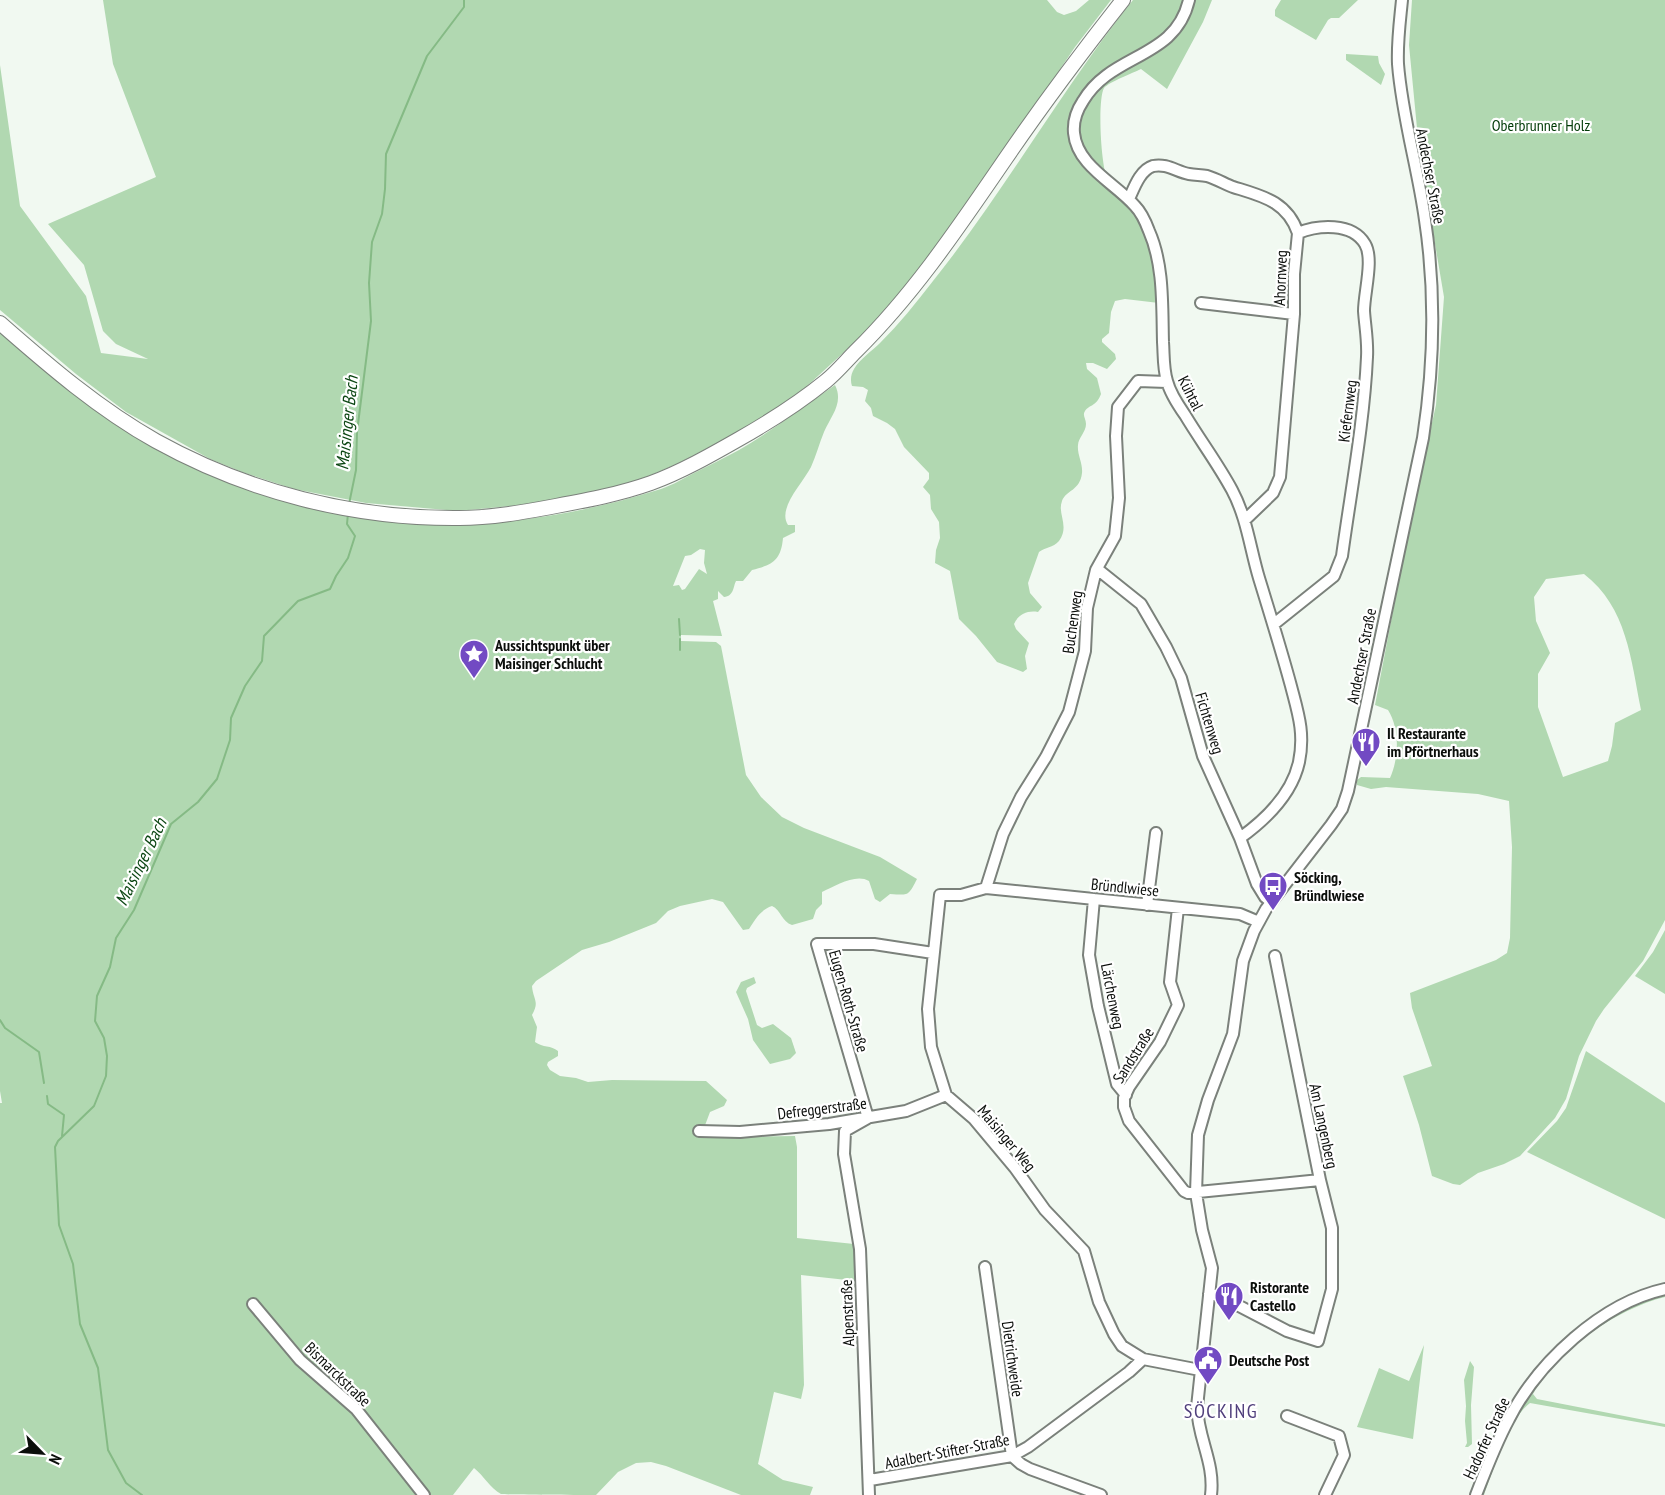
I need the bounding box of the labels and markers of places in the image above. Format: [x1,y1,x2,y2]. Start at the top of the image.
place label: Aussichtspunkt über Maisinger Schlucht [494,635,610,673]
place icon: Aussichtspunkt über Maisinger Schlucht [458,638,490,680]
place label: Il Restaurante im Pförtnerhaus [1387,723,1479,761]
restaurant icon: Il Restaurante im Pförtnerhaus [1350,726,1382,768]
place label: Söcking, Bründlwiese [1294,867,1364,905]
bus stop icon: Söcking, Bründlwiese [1257,870,1289,912]
place label: Ristorante Castello [1250,1277,1309,1315]
restaurant icon: Ristorante Castello [1213,1280,1245,1322]
public building icon: Deutsche Post [1192,1344,1224,1386]
place label: Deutsche Post [1229,1350,1310,1370]

